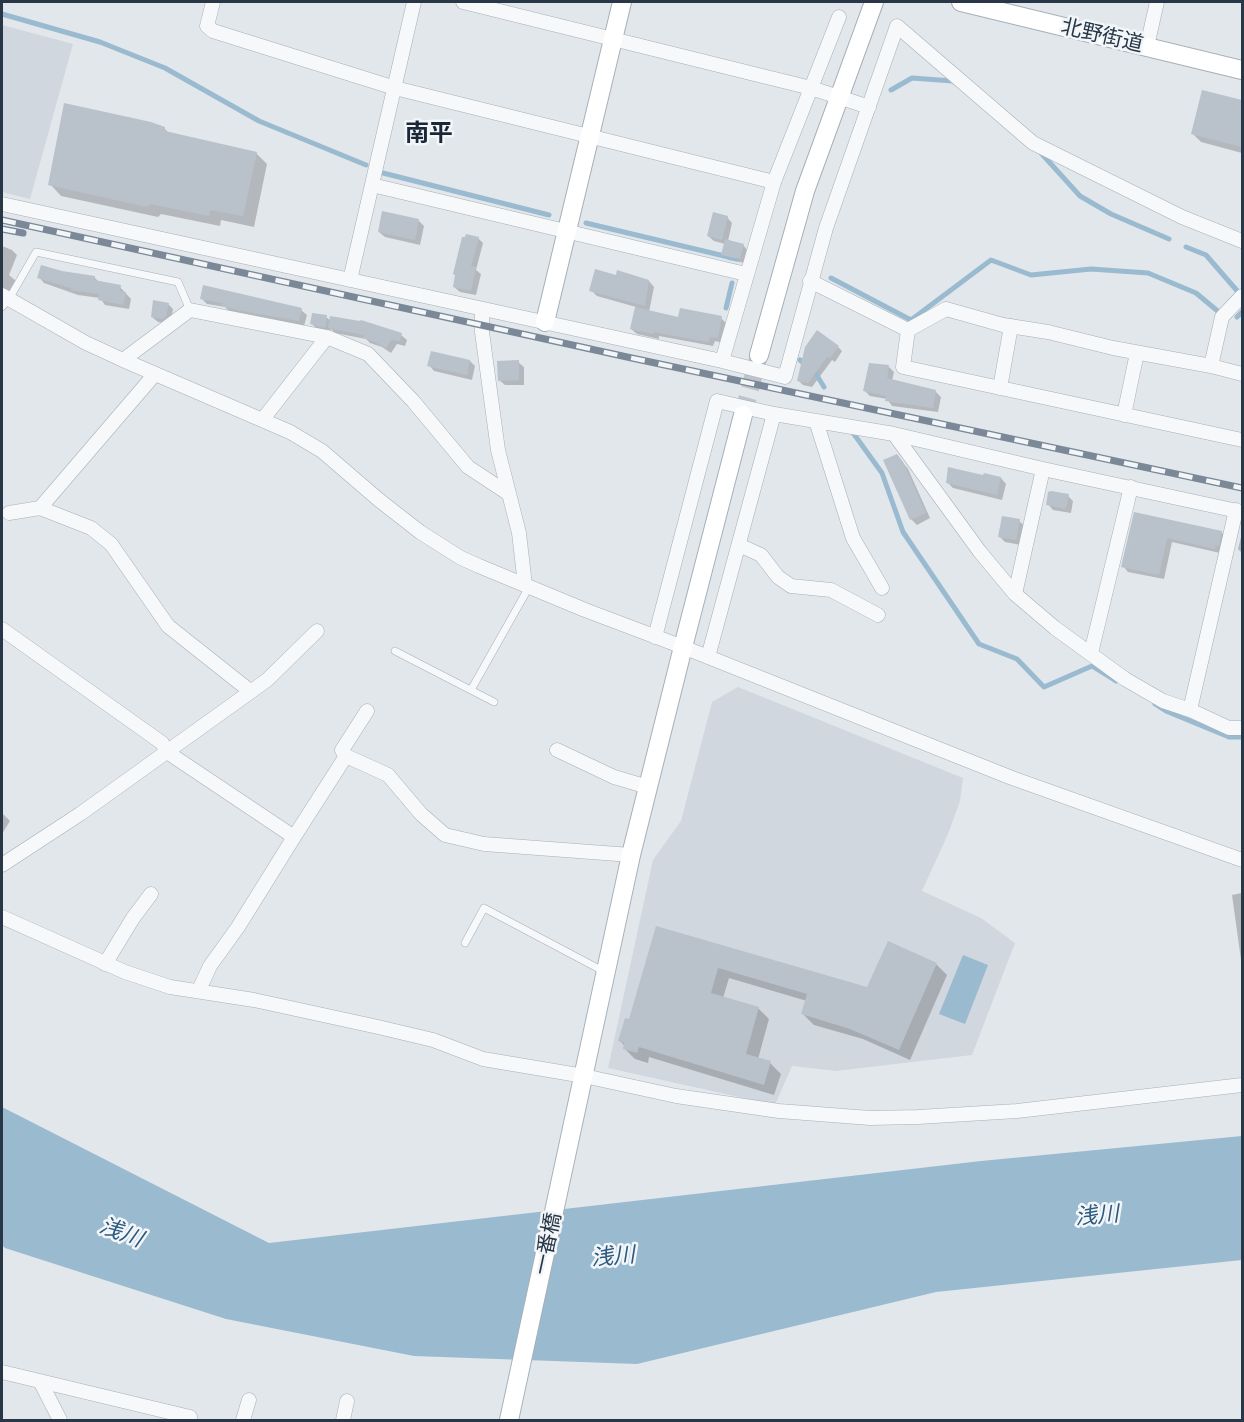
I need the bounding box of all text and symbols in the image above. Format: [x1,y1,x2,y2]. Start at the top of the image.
street label: 北野街道 [1058,14,1146,58]
district label: 南平 [405,120,453,148]
water label: 浅川 [1074,1201,1120,1231]
street label: 一番橋 [529,1211,567,1277]
water label: 浅川 [96,1213,146,1253]
water label: 浅川 [590,1242,636,1272]

